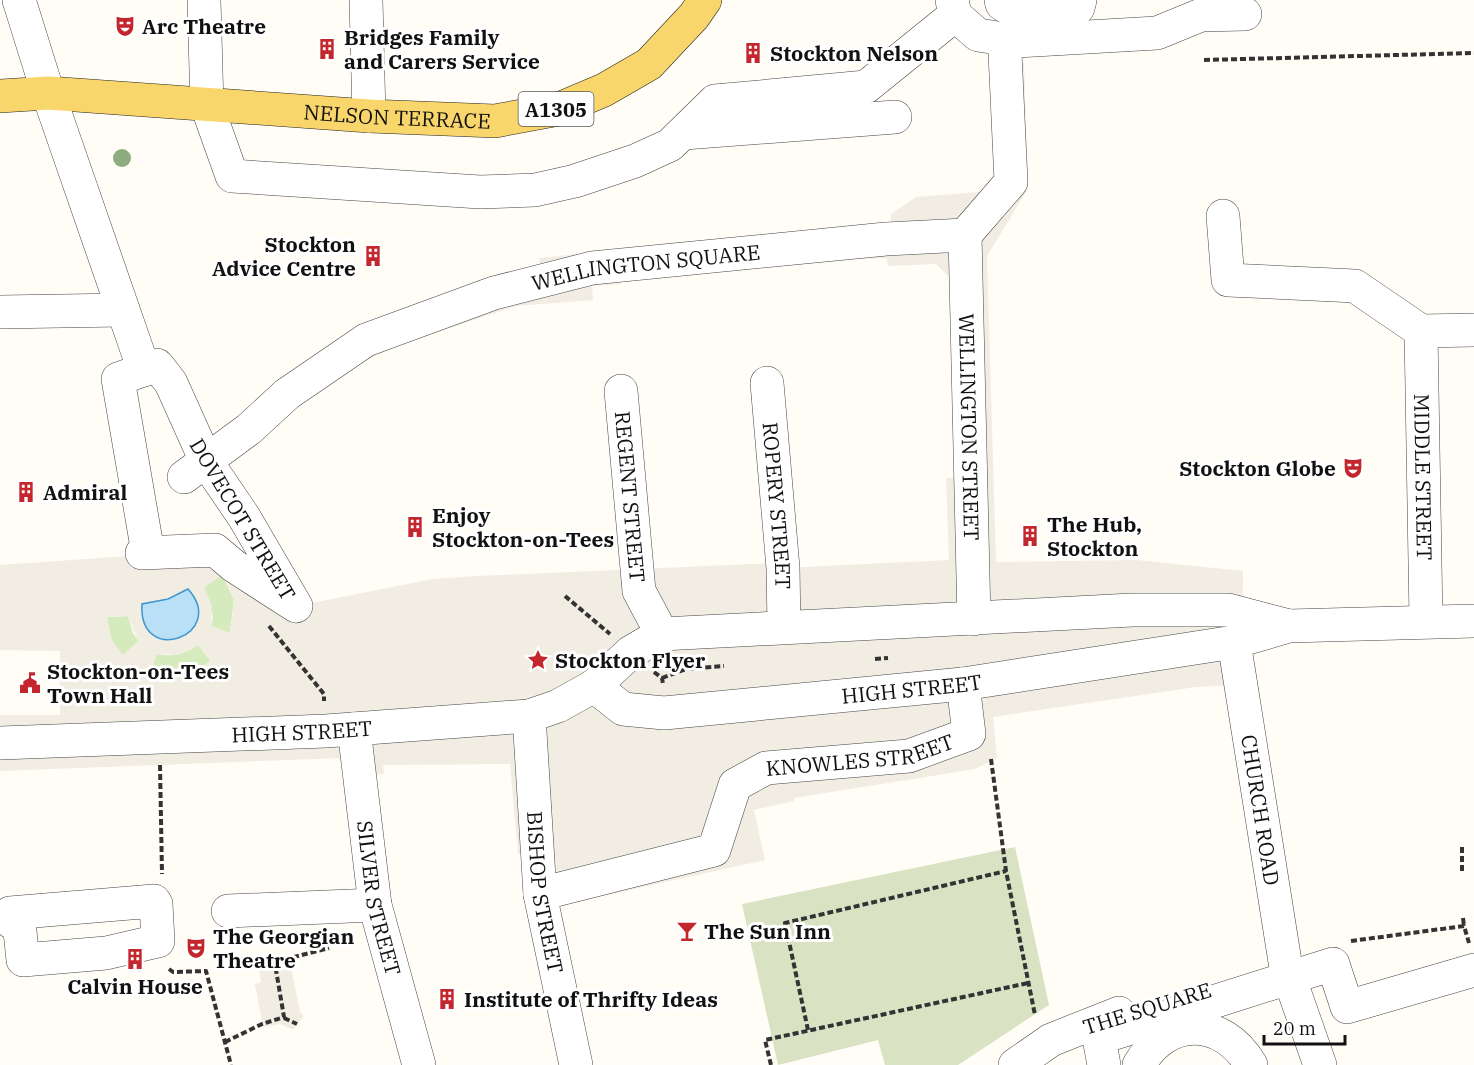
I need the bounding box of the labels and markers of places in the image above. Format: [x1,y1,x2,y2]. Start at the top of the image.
place label: Arc Theatre [142,12,266,40]
theatre icon: Arc Theatre [113,14,137,38]
place label: Bridges Family and Carers Service [344,23,540,75]
building icon: Bridges Family and Carers Service [315,37,339,61]
place label: Stockton Nelson [770,39,938,67]
building icon: Stockton Nelson [741,41,765,65]
place label: Stockton Advice Centre [212,230,356,282]
building icon: Stockton Advice Centre [361,244,385,268]
place label: Stockton Globe [1179,454,1336,482]
theatre icon: Stockton Globe [1341,456,1365,480]
place label: Admiral [43,478,127,506]
building icon: Admiral [14,480,38,504]
place label: Enjoy Stockton-on-Tees [432,501,614,553]
place label: The Hub, Stockton [1047,510,1142,562]
building icon: Enjoy Stockton-on-Tees [403,515,427,539]
building icon: The Hub, Stockton [1018,524,1042,548]
place label: Stockton Flyer [555,646,706,674]
place icon: Stockton Flyer [526,648,550,672]
place label: Stockton-on-Tees Town Hall [47,657,229,709]
public building icon: Stockton-on-Tees Town Hall [18,671,42,695]
place label: The Sun Inn [704,917,831,945]
bar icon: The Sun Inn [675,919,699,943]
place label: The Georgian Theatre [213,922,354,974]
theatre icon: The Georgian Theatre [184,936,208,960]
building icon: Calvin House [123,947,147,971]
place label: Calvin House [67,972,203,1000]
place label: Institute of Thrifty Ideas [464,985,718,1013]
building icon: Institute of Thrifty Ideas [435,987,459,1011]

